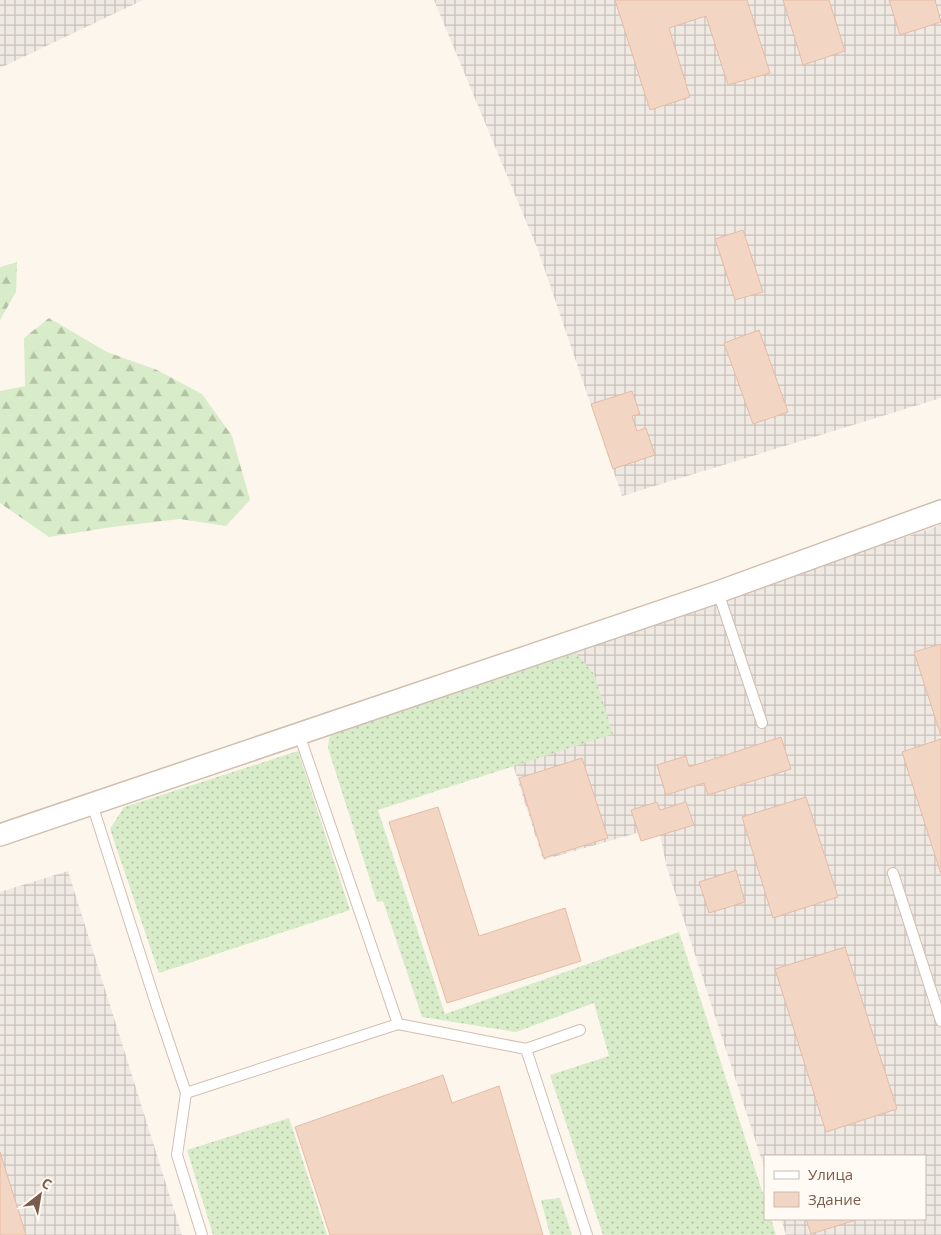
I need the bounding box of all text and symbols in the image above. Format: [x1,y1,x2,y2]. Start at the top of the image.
legend [764,1155,926,1220]
text: Улица [808,1164,853,1184]
north arrow [15,1170,65,1220]
text: С [38,1173,56,1194]
text: Здание [808,1189,861,1209]

